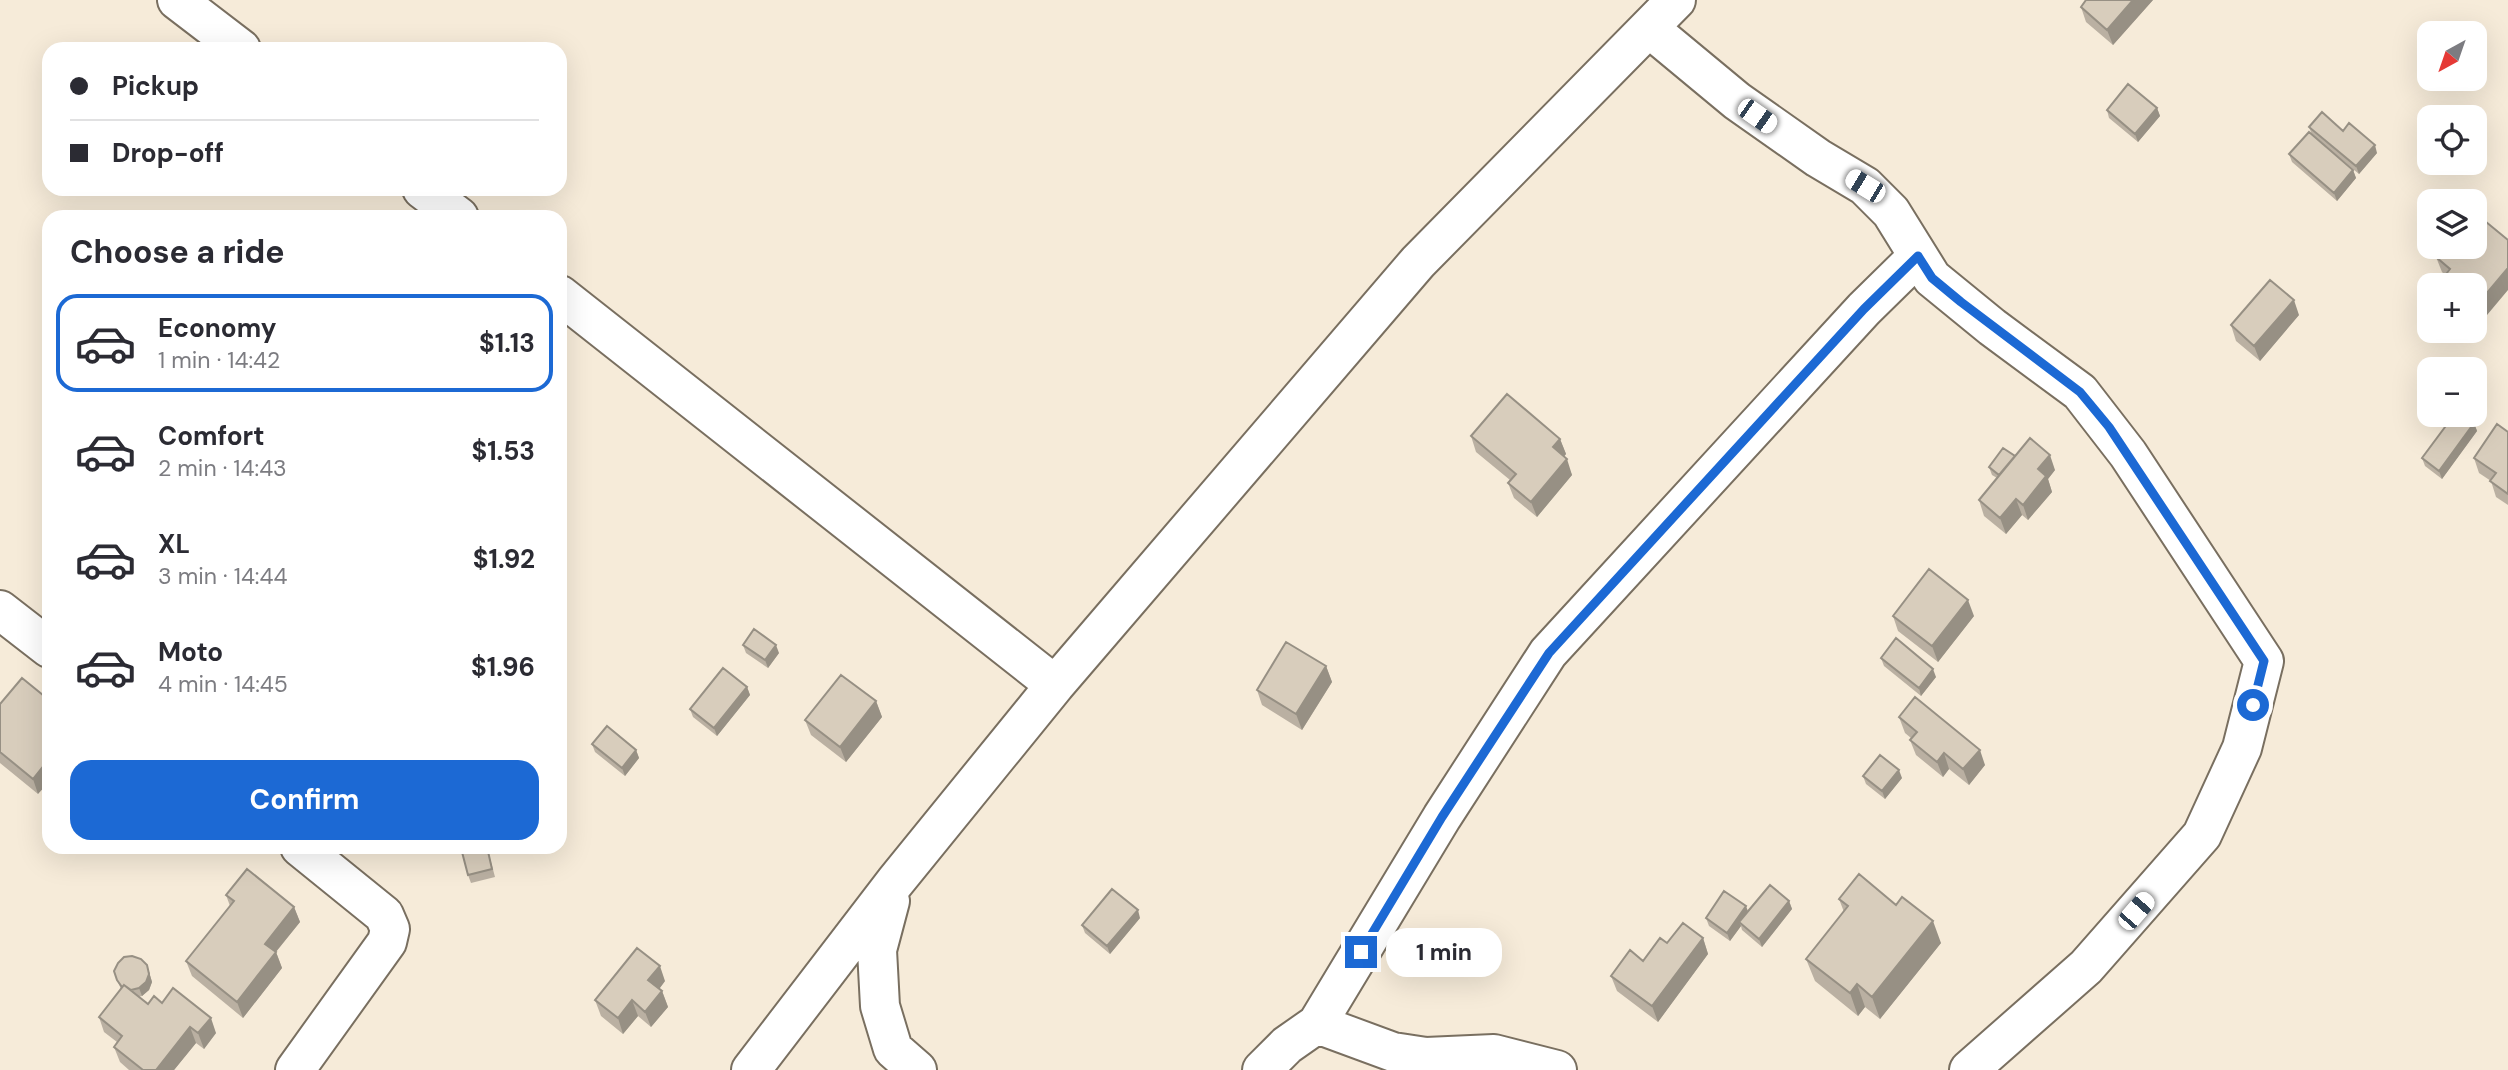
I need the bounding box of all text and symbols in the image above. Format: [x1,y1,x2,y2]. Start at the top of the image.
north arrow [2417,21,2487,91]
map controls [2417,21,2487,427]
text: Pickup [112,69,199,103]
car [1734,95,1781,137]
button: locate [2417,105,2487,175]
text: Drop-off [112,136,224,170]
car [1842,166,1889,206]
button: layers [2417,189,2487,259]
text: Choose a ride [70,231,285,273]
button: + [2417,273,2487,343]
text: Economy [158,311,276,345]
icon: car [74,312,137,375]
text: $1.13 [479,326,535,360]
text: 1 min · 14:42 [158,345,280,375]
button: − [2417,357,2487,427]
text: Comfort [158,419,264,453]
icon: car [74,420,137,483]
text: $1.53 [471,434,535,468]
text: 2 min · 14:43 [158,453,287,483]
text: XL [158,527,190,561]
icon: car [74,528,137,591]
text: $1.92 [473,542,535,576]
text: 3 min · 14:44 [158,561,287,591]
text: Moto [158,635,223,669]
icon: car [74,636,137,699]
text: $1.96 [471,650,535,684]
text: 4 min · 14:45 [158,669,288,699]
route start [2237,689,2269,721]
button: Confirm [70,760,539,840]
car [2115,888,2158,934]
callout: 1 min [1386,928,1501,976]
route end [1345,936,1377,968]
text: 1 min [1416,937,1472,967]

